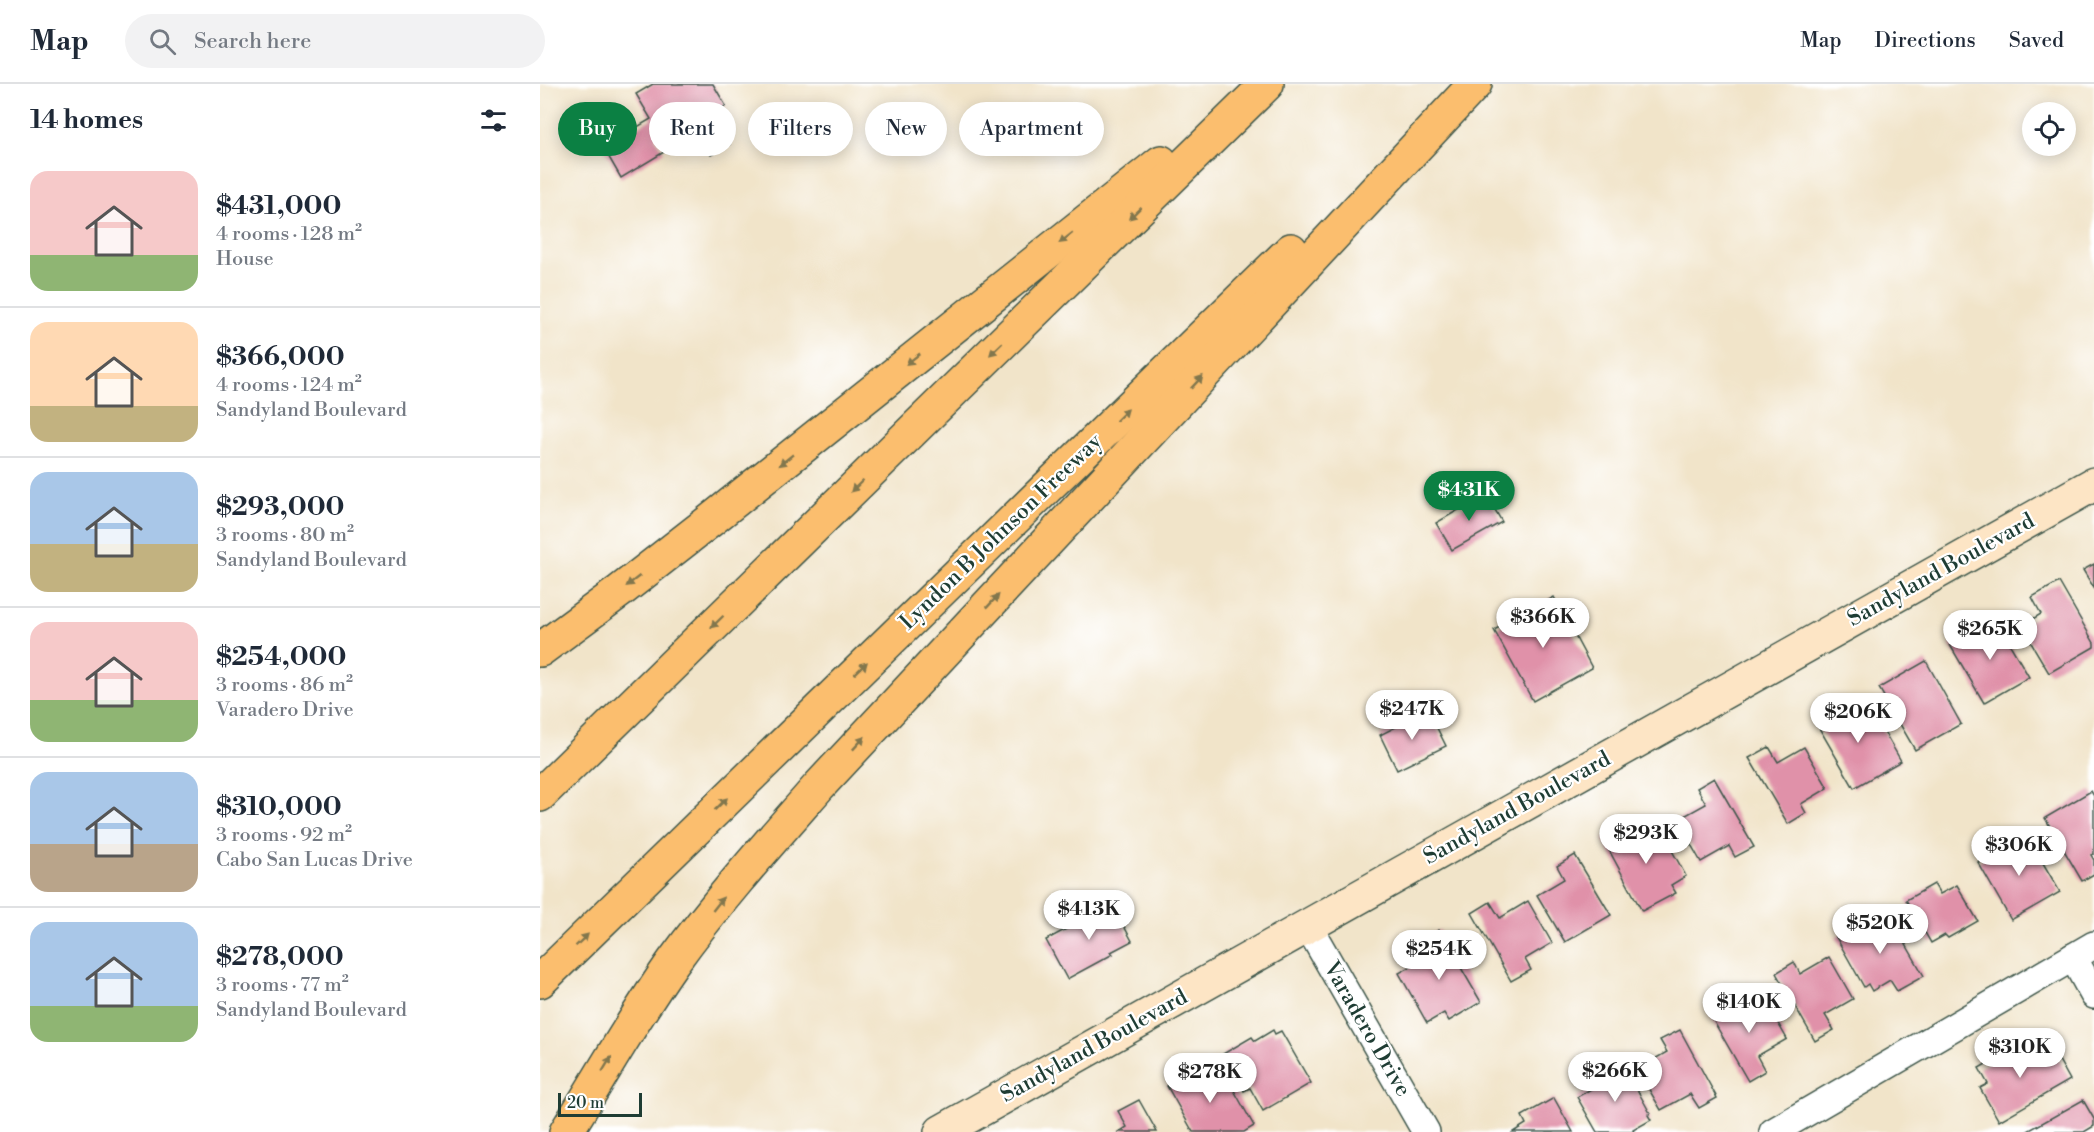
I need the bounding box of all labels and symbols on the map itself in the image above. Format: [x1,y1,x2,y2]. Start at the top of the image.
one-way arrow [1128,206,1143,220]
one-way arrow [1058,231,1073,243]
one-way arrow [989,342,1003,356]
one-way arrow [906,352,921,365]
one-way arrow [1190,375,1204,389]
one-way arrow [1114,408,1129,422]
street label: Lyndon B Johnson Freeway [894,428,1108,636]
one-way arrow [779,453,794,466]
pin: $431K [1427,471,1511,522]
one-way arrow [850,478,864,492]
street label: Sandyland Boulevard [1843,507,2040,633]
one-way arrow [626,575,641,587]
one-way arrow [986,594,999,609]
pin: $366K [1501,598,1585,649]
pin: $265K [1948,610,2032,661]
one-way arrow [710,615,725,629]
one-way arrow [854,661,869,675]
pin: $247K [1370,690,1454,741]
pin: $206K [1816,693,1900,744]
one-way arrow [852,737,866,751]
street label: Sandyland Boulevard [1419,745,1616,871]
one-way arrow [714,797,729,811]
pin: $293K [1604,814,1688,865]
pin: $306K [1977,826,2061,877]
pin: $413K [1047,890,1131,941]
one-way arrow [712,896,724,912]
pin: $520K [1838,904,1922,955]
pin: $254K [1397,930,1481,981]
one-way arrow [574,934,588,948]
street label: Varadero Drive [1317,956,1417,1101]
street label: Sandyland Boulevard [996,983,1193,1109]
pin: $140K [1707,983,1791,1034]
pin: $310K [1978,1028,2062,1079]
pin: $266K [1573,1052,1657,1103]
pin: $278K [1168,1053,1252,1104]
one-way arrow [602,1056,613,1072]
scale bar [558,1090,642,1118]

